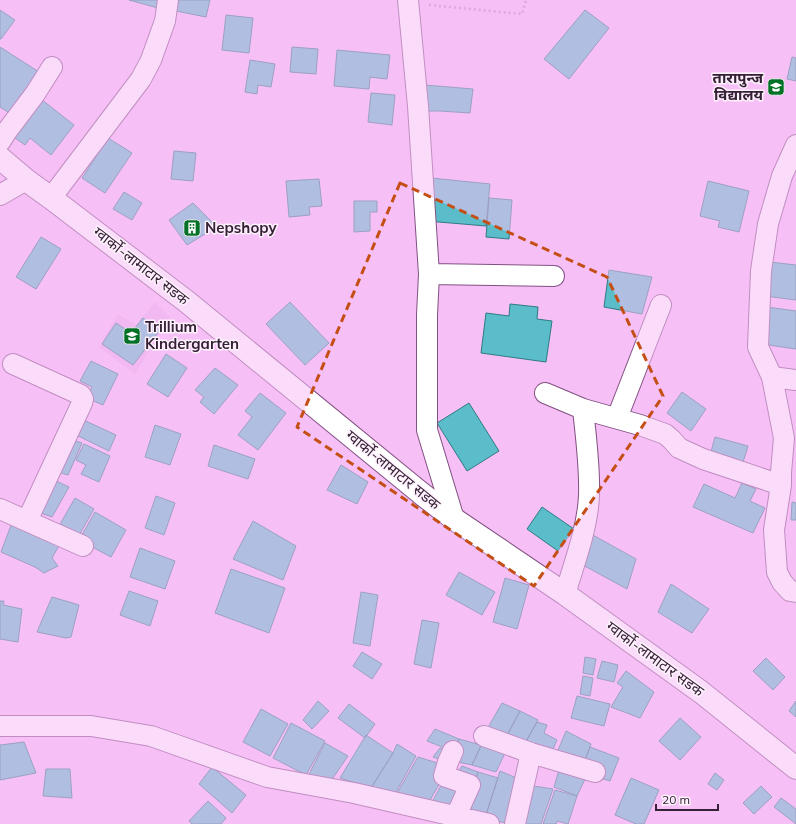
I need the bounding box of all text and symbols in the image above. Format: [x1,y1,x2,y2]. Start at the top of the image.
place label: तारापुन्ज विद्यालय [713,68,764,104]
school or university icon: तारापुन्ज विद्यालय [766,77,786,97]
building icon: Nepshopy [182,218,202,238]
place label: Nepshopy [205,218,277,237]
street label: ग्वार्को-लामाटार सडक [90,222,193,309]
place label: Trillium Kindergarten [145,317,239,353]
school or university icon: Trillium Kindergarten [122,326,142,346]
street label: ग्वार्को-लामाटार सडक [342,426,445,514]
street label: ग्वार्को-लामाटार सडक [603,617,708,701]
scale bar [656,786,718,812]
text: 20 m [662,792,690,807]

